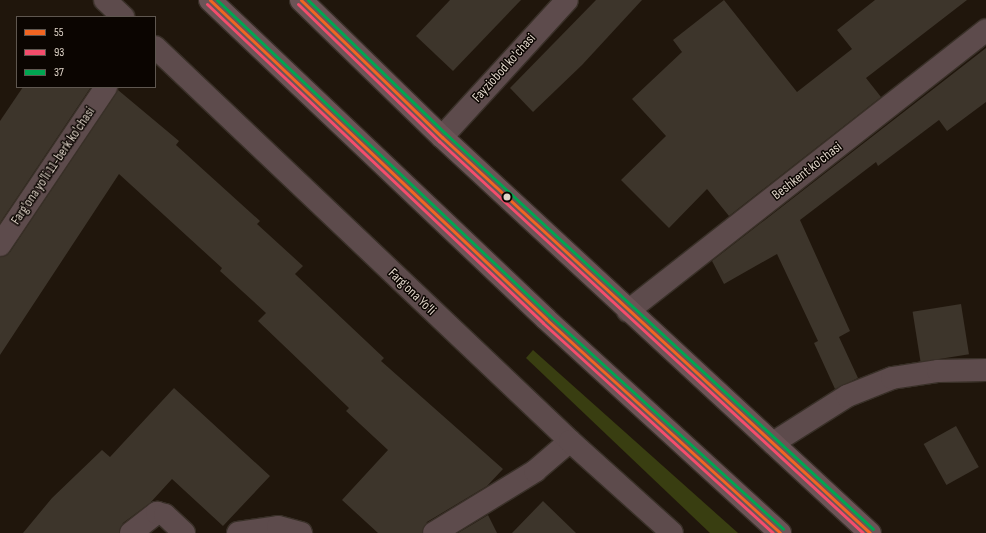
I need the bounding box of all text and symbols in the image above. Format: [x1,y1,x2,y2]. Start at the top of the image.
legend [16,16,156,88]
text: 55 [54,25,64,40]
street label: Fayziobod ko'chasi [469,30,539,106]
text: 93 [54,45,64,60]
text: 37 [54,65,64,80]
street label: Farg'ona yo'li 11-berk ko'chasi [7,104,99,228]
street label: Beshkent ko'chasi [769,139,845,203]
unlabelled marker [502,192,512,202]
street label: Farg'ona Yo'li [385,265,439,319]

